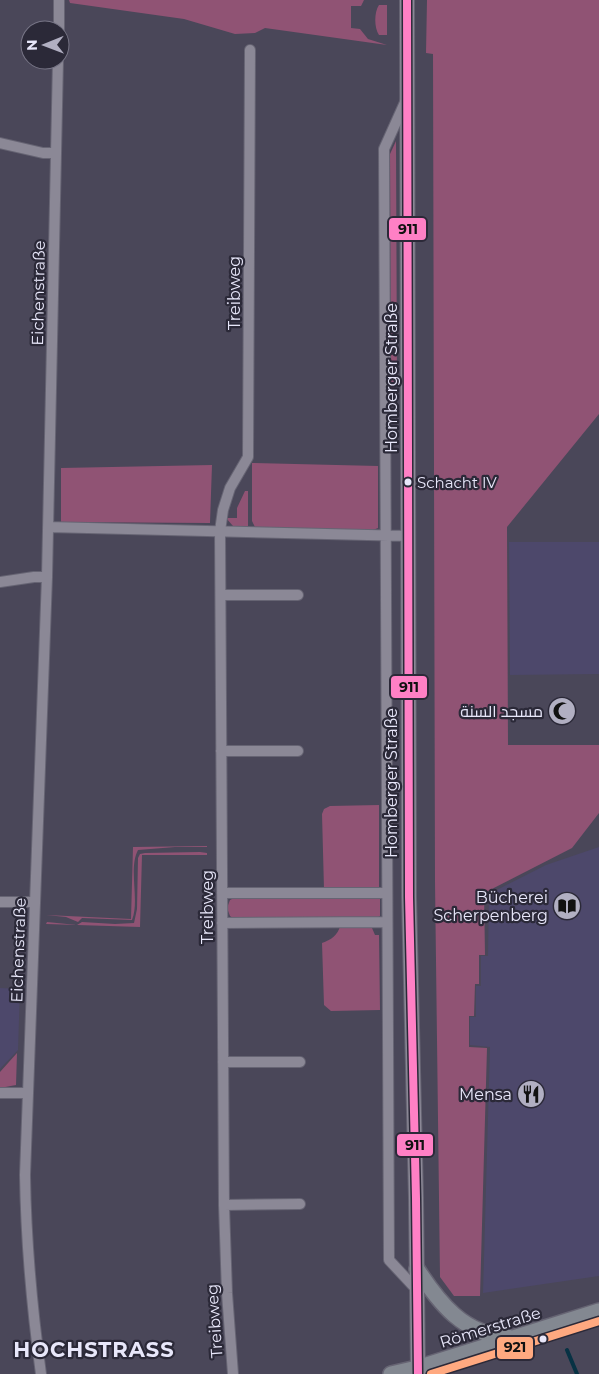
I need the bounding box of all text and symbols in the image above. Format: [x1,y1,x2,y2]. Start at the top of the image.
north arrow [20,20,70,70]
text: N [23,39,41,51]
line badge: 911 [388,217,427,241]
text: 911 [398,220,418,238]
street label: Eichenstraße [28,240,49,346]
street label: Treibweg [225,256,244,330]
street label: Homberger Straße [382,303,401,453]
place label: Schacht IV [417,473,497,492]
marker: Schacht IV [403,477,413,487]
line badge: 911 [390,675,428,699]
text: 911 [399,678,419,696]
mosque icon: مسجد السنة [547,696,577,726]
place label: مسجد السنة [460,702,543,721]
street label: Homberger Straße [382,708,401,858]
street label: Treibweg [198,870,217,944]
place label: Bücherei Scherpenberg [433,888,548,925]
library icon: Bücherei Scherpenberg [552,891,582,921]
street label: Eichenstraße [7,897,30,1003]
restaurant icon: Mensa [516,1079,546,1109]
place label: Mensa [459,1085,512,1104]
line badge: 911 [396,1133,434,1157]
text: 911 [405,1136,425,1154]
street label: Treibweg [202,1283,227,1359]
street label: Römerstraße [437,1303,543,1352]
unlabelled marker [538,1334,548,1344]
line badge: 921 [496,1336,534,1360]
district label: HOCHSTRASS [13,1337,175,1362]
text: 921 [504,1338,526,1356]

